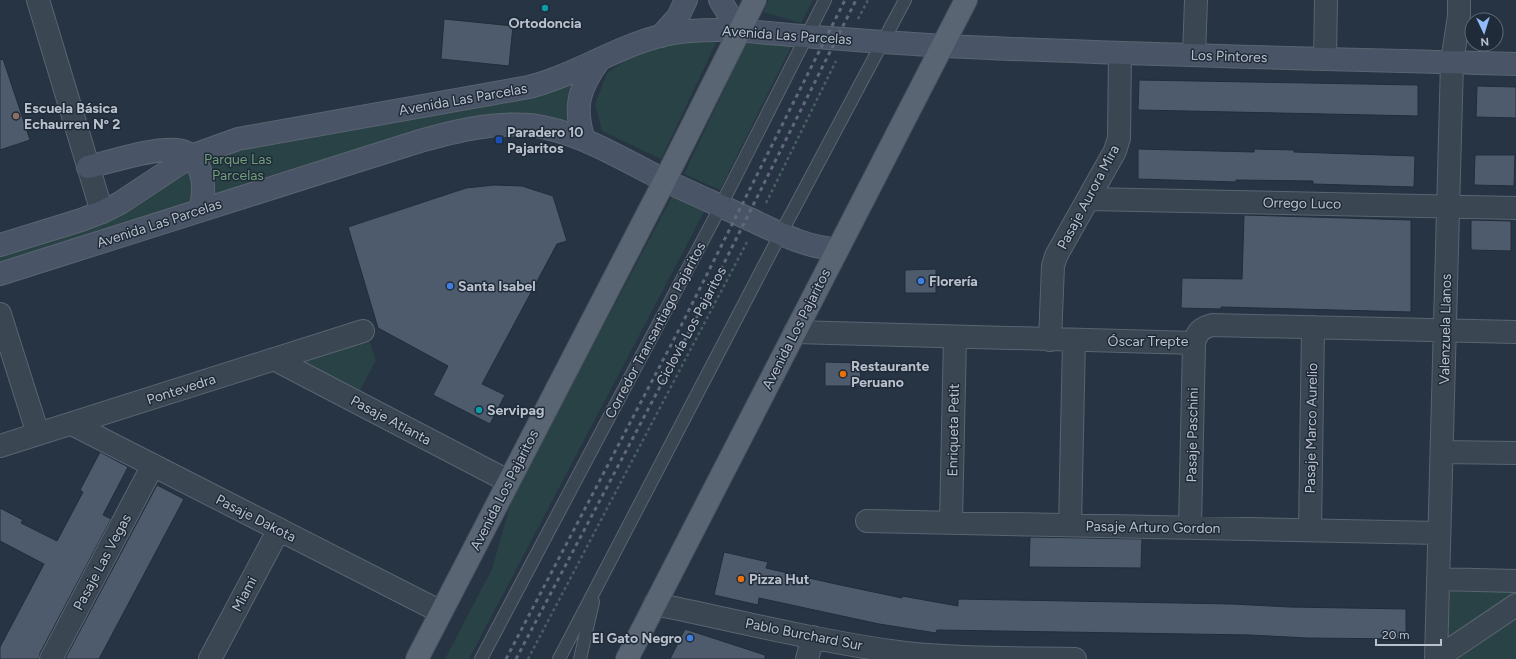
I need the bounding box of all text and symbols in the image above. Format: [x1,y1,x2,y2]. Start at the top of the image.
marker: Ortodoncia [540,3,550,13]
north arrow [1464,12,1504,52]
place label: Ortodoncia [508,15,582,32]
street label: Avenida Las Parcelas [721,22,852,49]
text: N [1480,35,1489,48]
street label: Los Pintores [1190,47,1268,66]
street label: Avenida Las Parcelas [398,80,529,119]
place label: Escuela Básica Echaurren Nº 2 [24,100,120,133]
marker: Escuela Básica Echaurren Nº 2 [11,111,21,121]
place label: Paradero 10 Pajaritos [507,124,583,157]
marker: Paradero 10 Pajaritos [494,135,504,145]
street label: Pasaje Aurora Mira [1054,142,1123,252]
park label: Parque Las Parcelas [204,151,272,184]
street label: Orrego Luco [1263,194,1341,213]
street label: Avenida Las Parcelas [95,195,224,252]
street label: Corredor Transantiago Pajaritos [602,239,709,421]
street label: Ciclovía Los Pajaritos [653,264,730,389]
street label: Avenida Los Pajaritos [759,266,834,392]
place label: Florería [929,273,978,290]
street label: Valenzuela Llanos [1436,273,1455,385]
marker: Florería [916,276,926,286]
place label: Santa Isabel [458,278,536,295]
marker: Santa Isabel [445,281,455,291]
street label: Óscar Trepte [1108,333,1189,350]
place label: Restaurante Peruano [851,358,929,391]
street label: Pasaje Marco Aurelio [1302,363,1321,493]
marker: Restaurante Peruano [838,369,848,379]
street label: Pontevedra [145,370,218,409]
street label: Enriqueta Petit [944,383,963,477]
street label: Pasaje Paschini [1183,387,1202,483]
street label: Pasaje Atlanta [348,392,434,449]
place label: Servipag [487,402,544,419]
marker: Servipag [474,405,484,415]
street label: Avenida Los Pajaritos [467,427,542,553]
street label: Pasaje Dakota [213,491,299,546]
street label: Pasaje Las Vegas [70,511,135,613]
street label: Pasaje Arturo Gordon [1085,518,1221,537]
place label: Pizza Hut [749,571,810,588]
street label: Miami [228,574,261,615]
marker: Pizza Hut [736,574,746,584]
street label: Pablo Burchard Sur [744,615,864,654]
scale bar [1376,621,1441,647]
text: 20 m [1382,628,1410,642]
place label: El Gato Negro [592,630,682,647]
marker: El Gato Negro [685,633,695,643]

